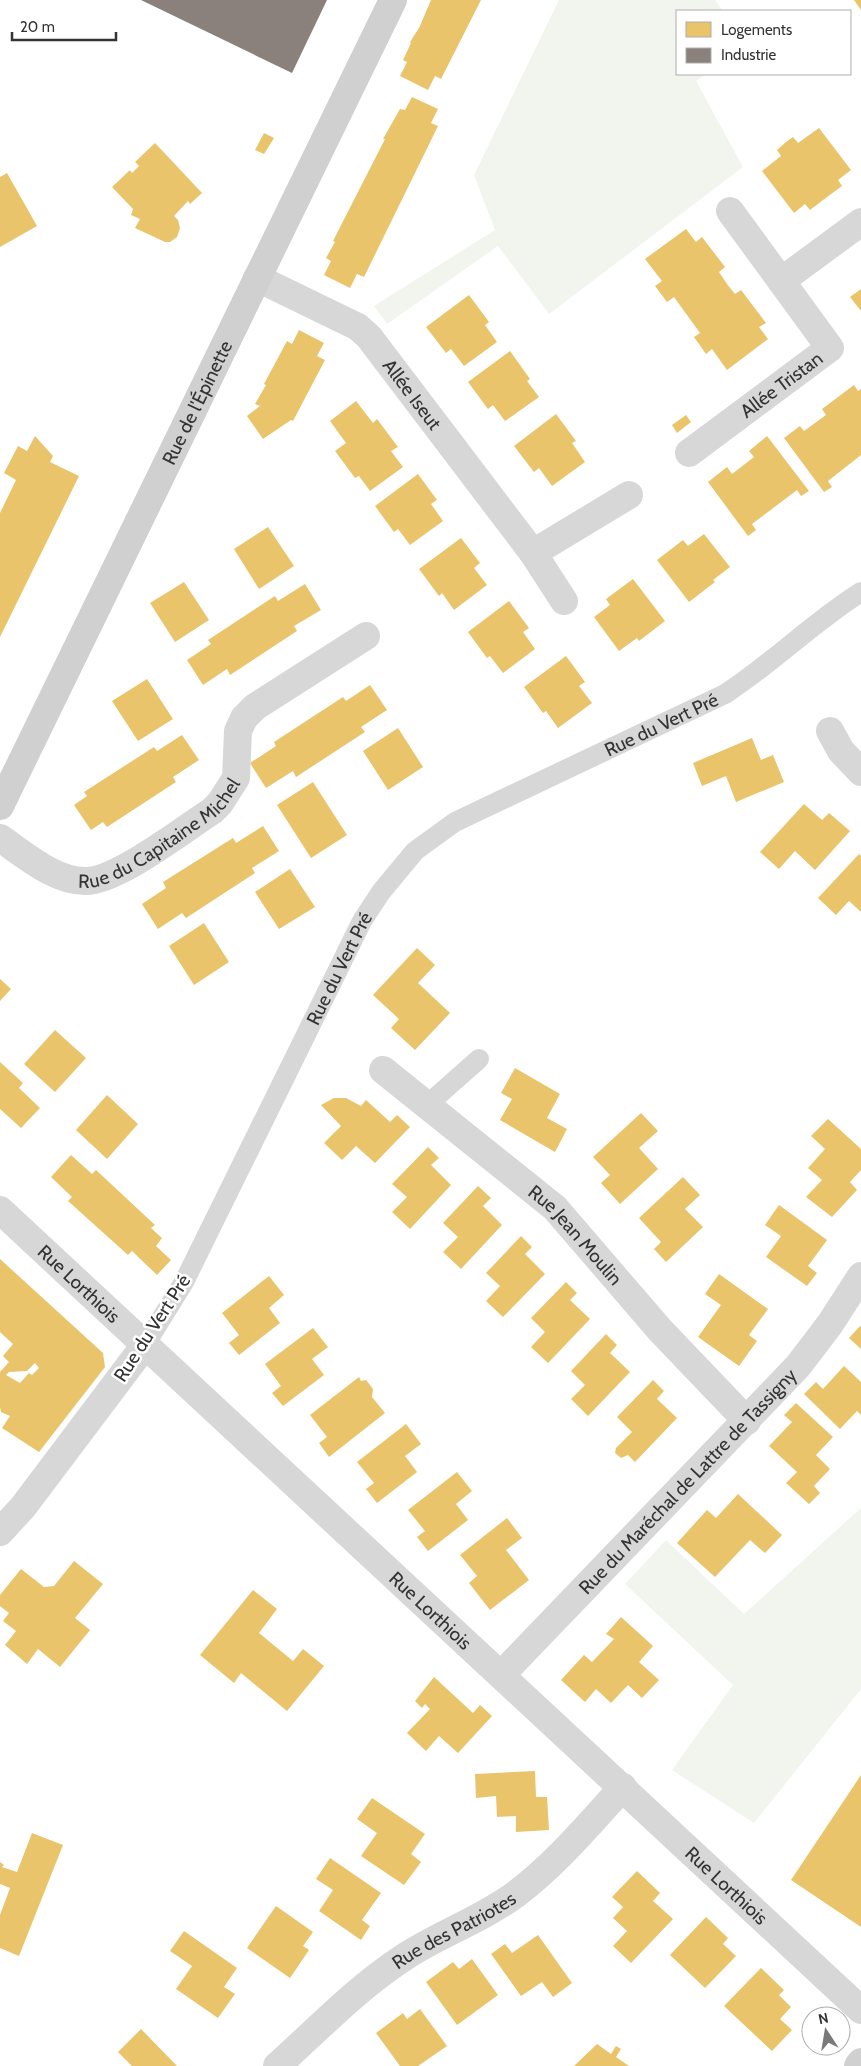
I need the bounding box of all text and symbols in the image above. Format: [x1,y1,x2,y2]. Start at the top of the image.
scale bar [12,10,116,42]
legend [676,10,851,75]
text: 20 m [20,18,55,36]
text: Logements [721,21,792,39]
text: Industrie [721,46,776,64]
street label: Rue de l'Épinette [157,336,237,468]
street label: Allée Tristan [736,346,827,422]
street label: Allée Iseut [378,354,447,435]
street label: Rue du Vert Pré [601,687,722,761]
street label: Rue du Capitaine Michel [78,773,245,893]
street label: Rue du Vert Pré [301,907,377,1028]
street label: Rue Jean Moulin [524,1180,627,1290]
street label: Rue Lorthiois [33,1240,125,1327]
street label: Rue du Vert Pré [109,1270,195,1386]
street label: Rue du Maréchal de Lattre de Tassigny [574,1363,801,1599]
street label: Rue Lorthiois [385,1566,477,1654]
street label: Rue Lorthiois [681,1841,773,1929]
street label: Rue des Patriotes [387,1886,520,1974]
north arrow [801,2006,851,2056]
text: N [817,2008,830,2028]

